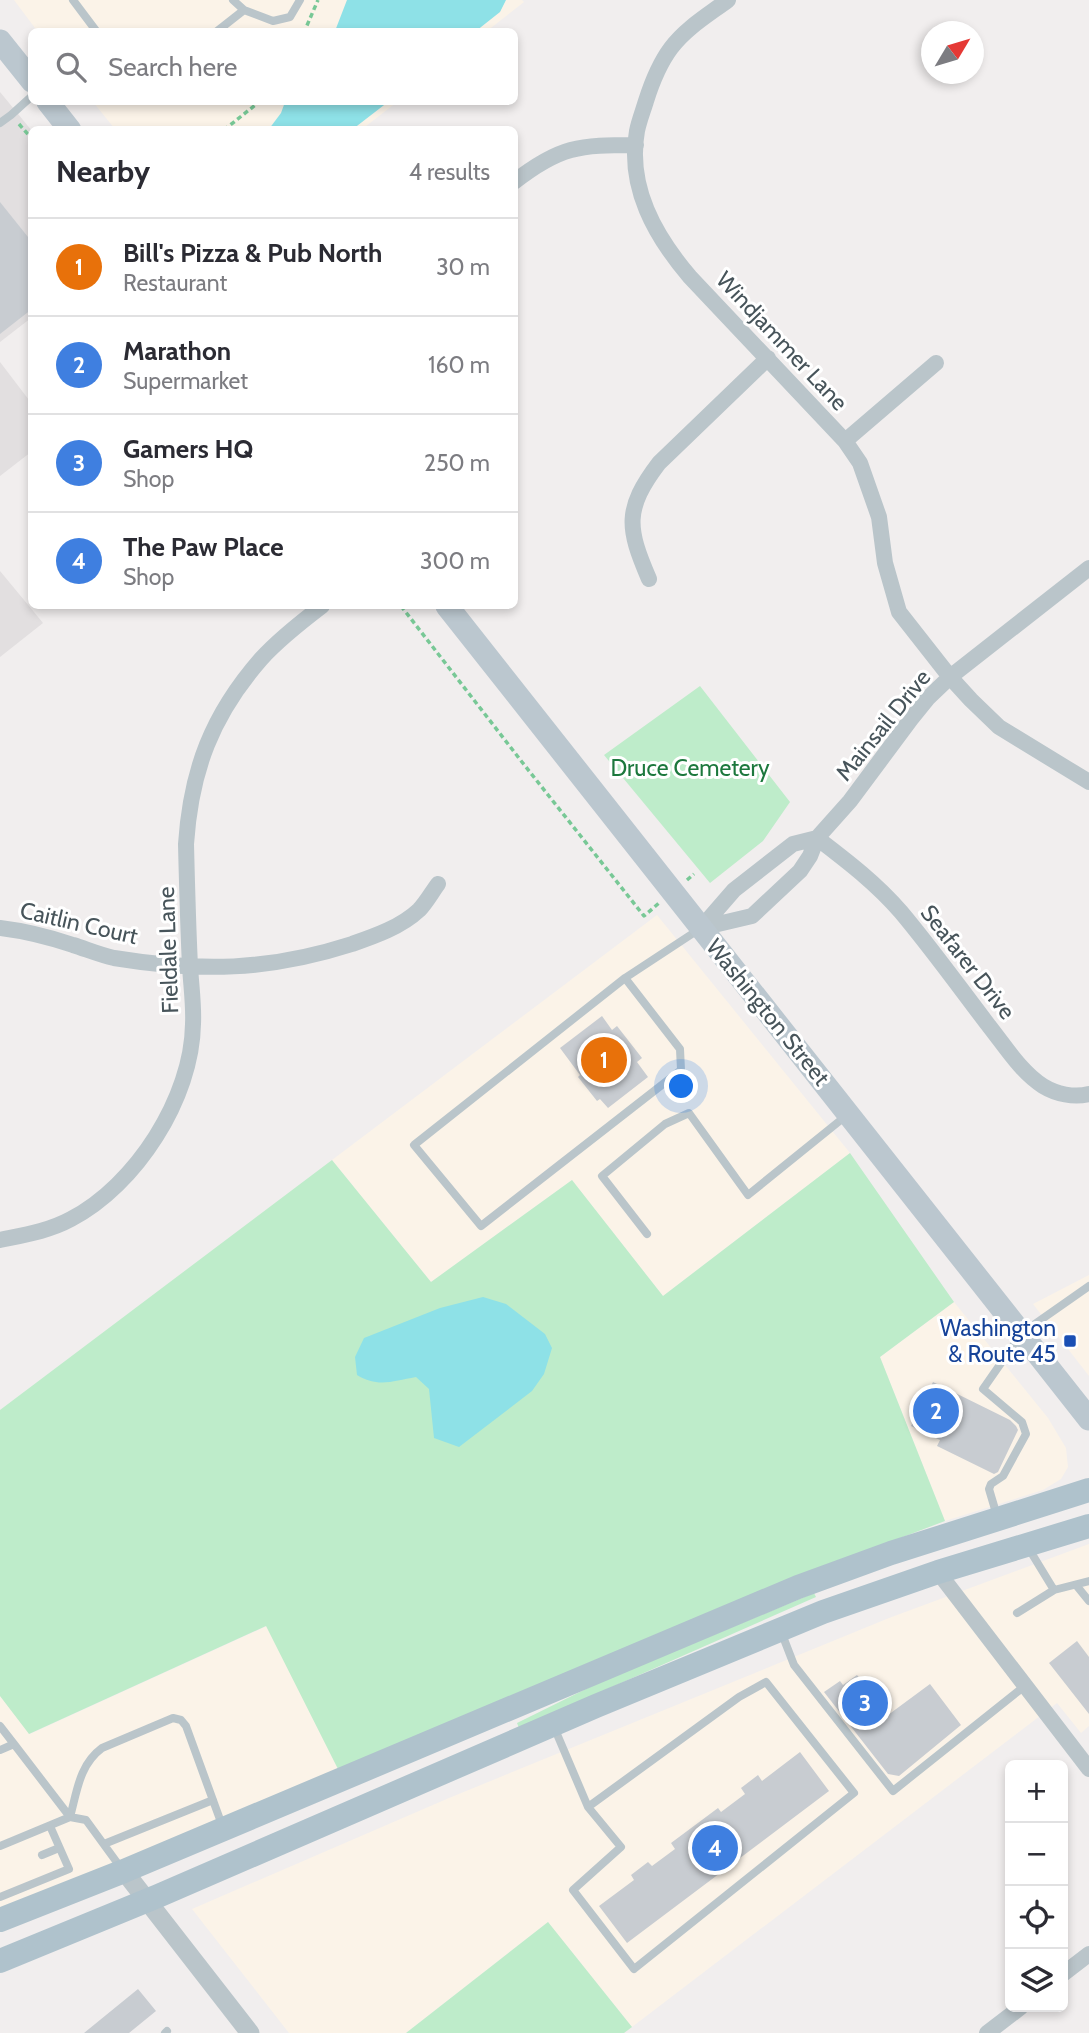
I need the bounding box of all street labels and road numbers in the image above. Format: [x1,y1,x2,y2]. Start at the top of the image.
street label: Windjammer Lane [710,266,854,416]
street label: Mainsail Drive [830,664,936,786]
street label: Fieldale Lane [152,886,184,1014]
street label: Caitlin Court [18,896,141,950]
street label: Seafarer Drive [915,899,1021,1025]
street label: Washington Street [700,933,836,1091]

